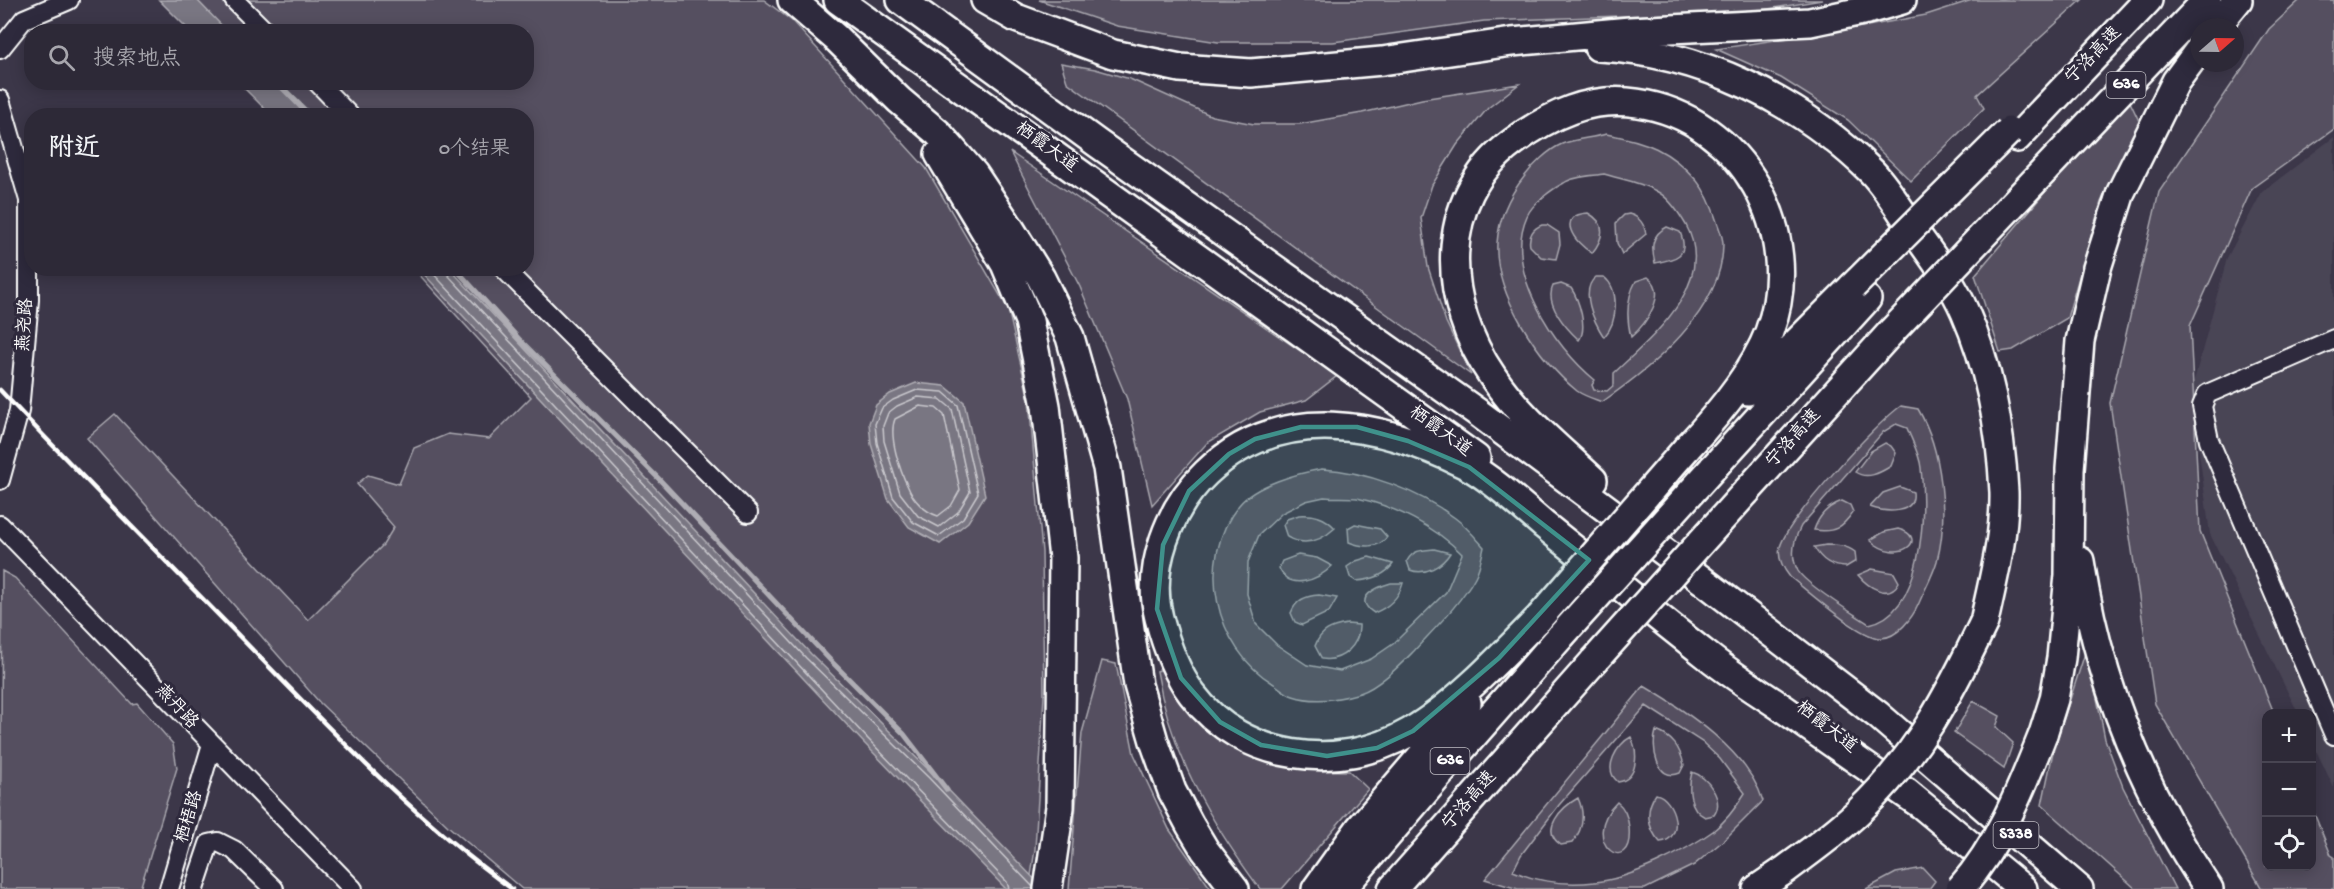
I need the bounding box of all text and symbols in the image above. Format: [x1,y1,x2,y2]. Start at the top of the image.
north arrow [2190,18,2244,72]
street label: 宁洛高速 [2061,22,2127,89]
search box [24,24,534,90]
icon: search [45,41,78,74]
text: 搜索地点 [93,47,181,73]
road number: G36 [2106,72,2146,98]
street label: 栖霞大道 [1011,118,1082,178]
text: 附近 [48,135,100,166]
text: 0个结果 [439,139,510,162]
street label: 燕尧路 [13,297,38,353]
street label: 栖霞大道 [1405,402,1476,462]
street label: 宁洛高速 [1761,405,1826,473]
street label: 燕丹路 [150,679,203,734]
street label: 栖霞大道 [1791,697,1861,758]
map controls [2262,709,2316,871]
button: + [2262,709,2316,763]
road number: G36 [1430,748,1470,774]
button: − [2262,763,2316,817]
street label: 宁洛高速 [1438,766,1502,835]
street label: 栖梧路 [171,788,208,846]
button: locate [2262,817,2316,871]
road number: S338 [1994,822,2038,848]

